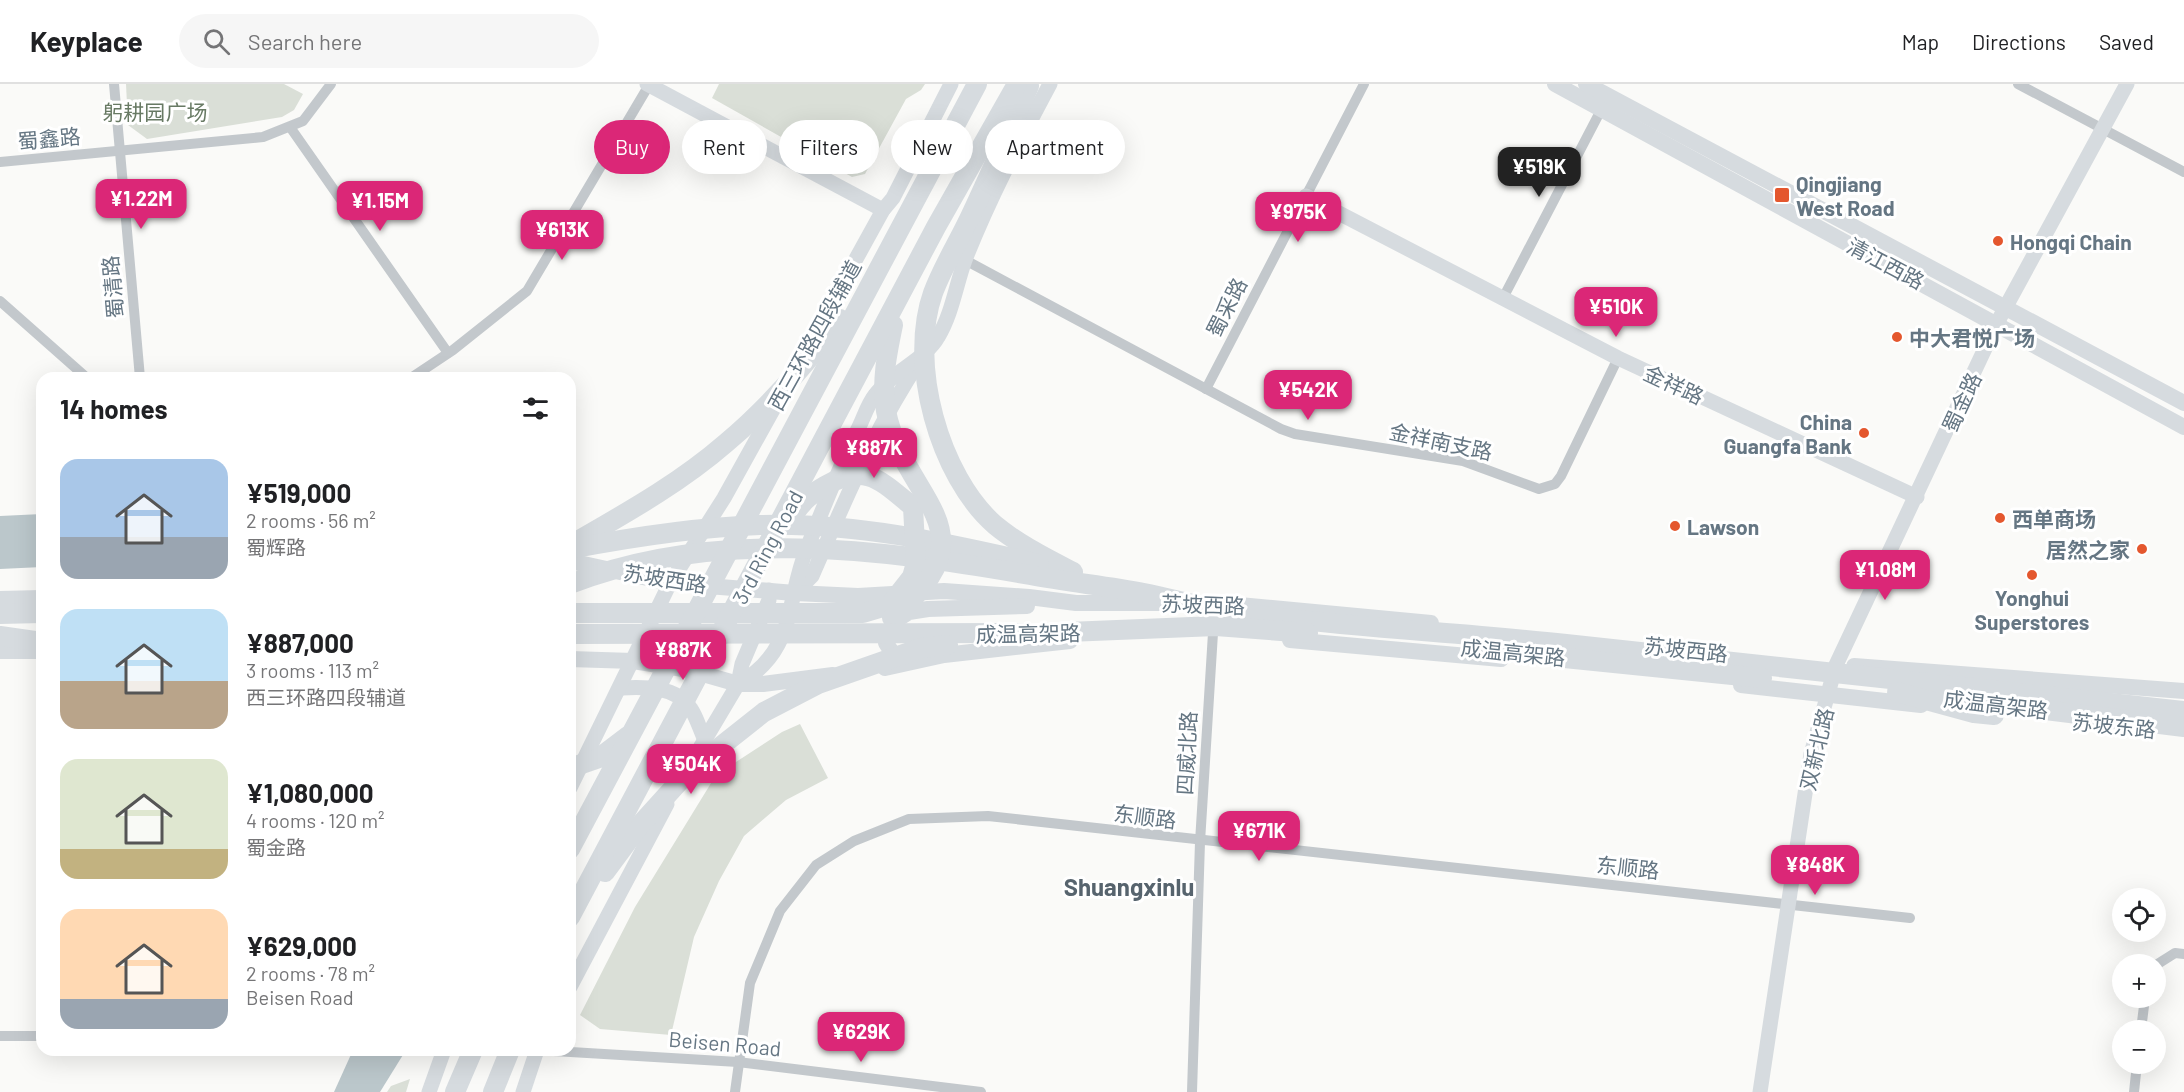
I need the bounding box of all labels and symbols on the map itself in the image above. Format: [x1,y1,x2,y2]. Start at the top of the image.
park label: 躬耕园广场 [103,99,208,124]
street label: 蜀鑫路 [17,123,81,153]
pin: ¥519K [1497,147,1581,198]
place label: Qingjiang West Road [1796,171,1895,220]
pin: ¥1.22M [92,179,190,230]
pin: ¥1.15M [331,181,429,232]
marker: Qingjiang West Road [1773,186,1791,204]
pin: ¥975K [1256,192,1340,243]
pin: ¥613K [520,210,604,261]
place label: Hongqi Chain [2010,229,2132,254]
street label: 清江西路 [1843,232,1929,294]
marker: Hongqi Chain [1991,234,2005,248]
street label: 蜀清路 [97,255,127,319]
street label: 西三环路四段辅道 [762,255,866,415]
street label: 蜀采路 [1201,273,1251,341]
pin: ¥510K [1574,287,1658,338]
place label: 中大君悦广场 [1909,325,2035,350]
marker: 中大君悦广场 [1890,330,1904,344]
street label: 金祥路 [1640,359,1708,409]
street label: 蜀金路 [1936,368,1986,436]
pin: ¥542K [1266,370,1350,421]
place label: China Guangfa Bank [1723,409,1852,458]
street label: 金祥南支路 [1387,418,1495,464]
marker: China Guangfa Bank [1857,426,1871,440]
pin: ¥887K [832,428,916,479]
street label: 3rd Ring Road [727,486,807,608]
place label: 西单商场 [2012,506,2096,531]
marker: 西单商场 [1993,511,2007,525]
place label: Lawson [1687,514,1759,539]
marker: Lawson [1668,519,1682,533]
place label: 居然之家 [2046,537,2130,562]
marker: 居然之家 [2135,542,2149,556]
pin: ¥1.08M [1836,550,1934,601]
street label: 苏坡西路 [622,559,708,597]
marker: Yonghui Superstores [2025,568,2039,582]
place label: Yonghui Superstores [1975,585,2089,634]
street label: 苏坡西路 [1161,590,1245,618]
street label: 成温高架路 [975,620,1081,646]
pin: ¥887K [641,630,725,681]
street label: 苏坡西路 [1643,632,1729,666]
street label: 成温高架路 [1459,634,1567,670]
street label: 成温高架路 [1942,685,2050,723]
street label: 双新北路 [1794,705,1838,793]
street label: 苏坡东路 [2071,708,2157,742]
street label: 四威北路 [1171,710,1201,796]
pin: ¥504K [649,744,733,795]
street label: 东顺路 [1112,800,1178,832]
pin: ¥671K [1217,811,1301,862]
pin: ¥848K [1773,845,1857,896]
street label: 东顺路 [1595,851,1661,883]
district label: Shuangxinlu [1064,872,1194,901]
pin: ¥629K [819,1012,903,1063]
street label: Beisen Road [668,1026,782,1060]

